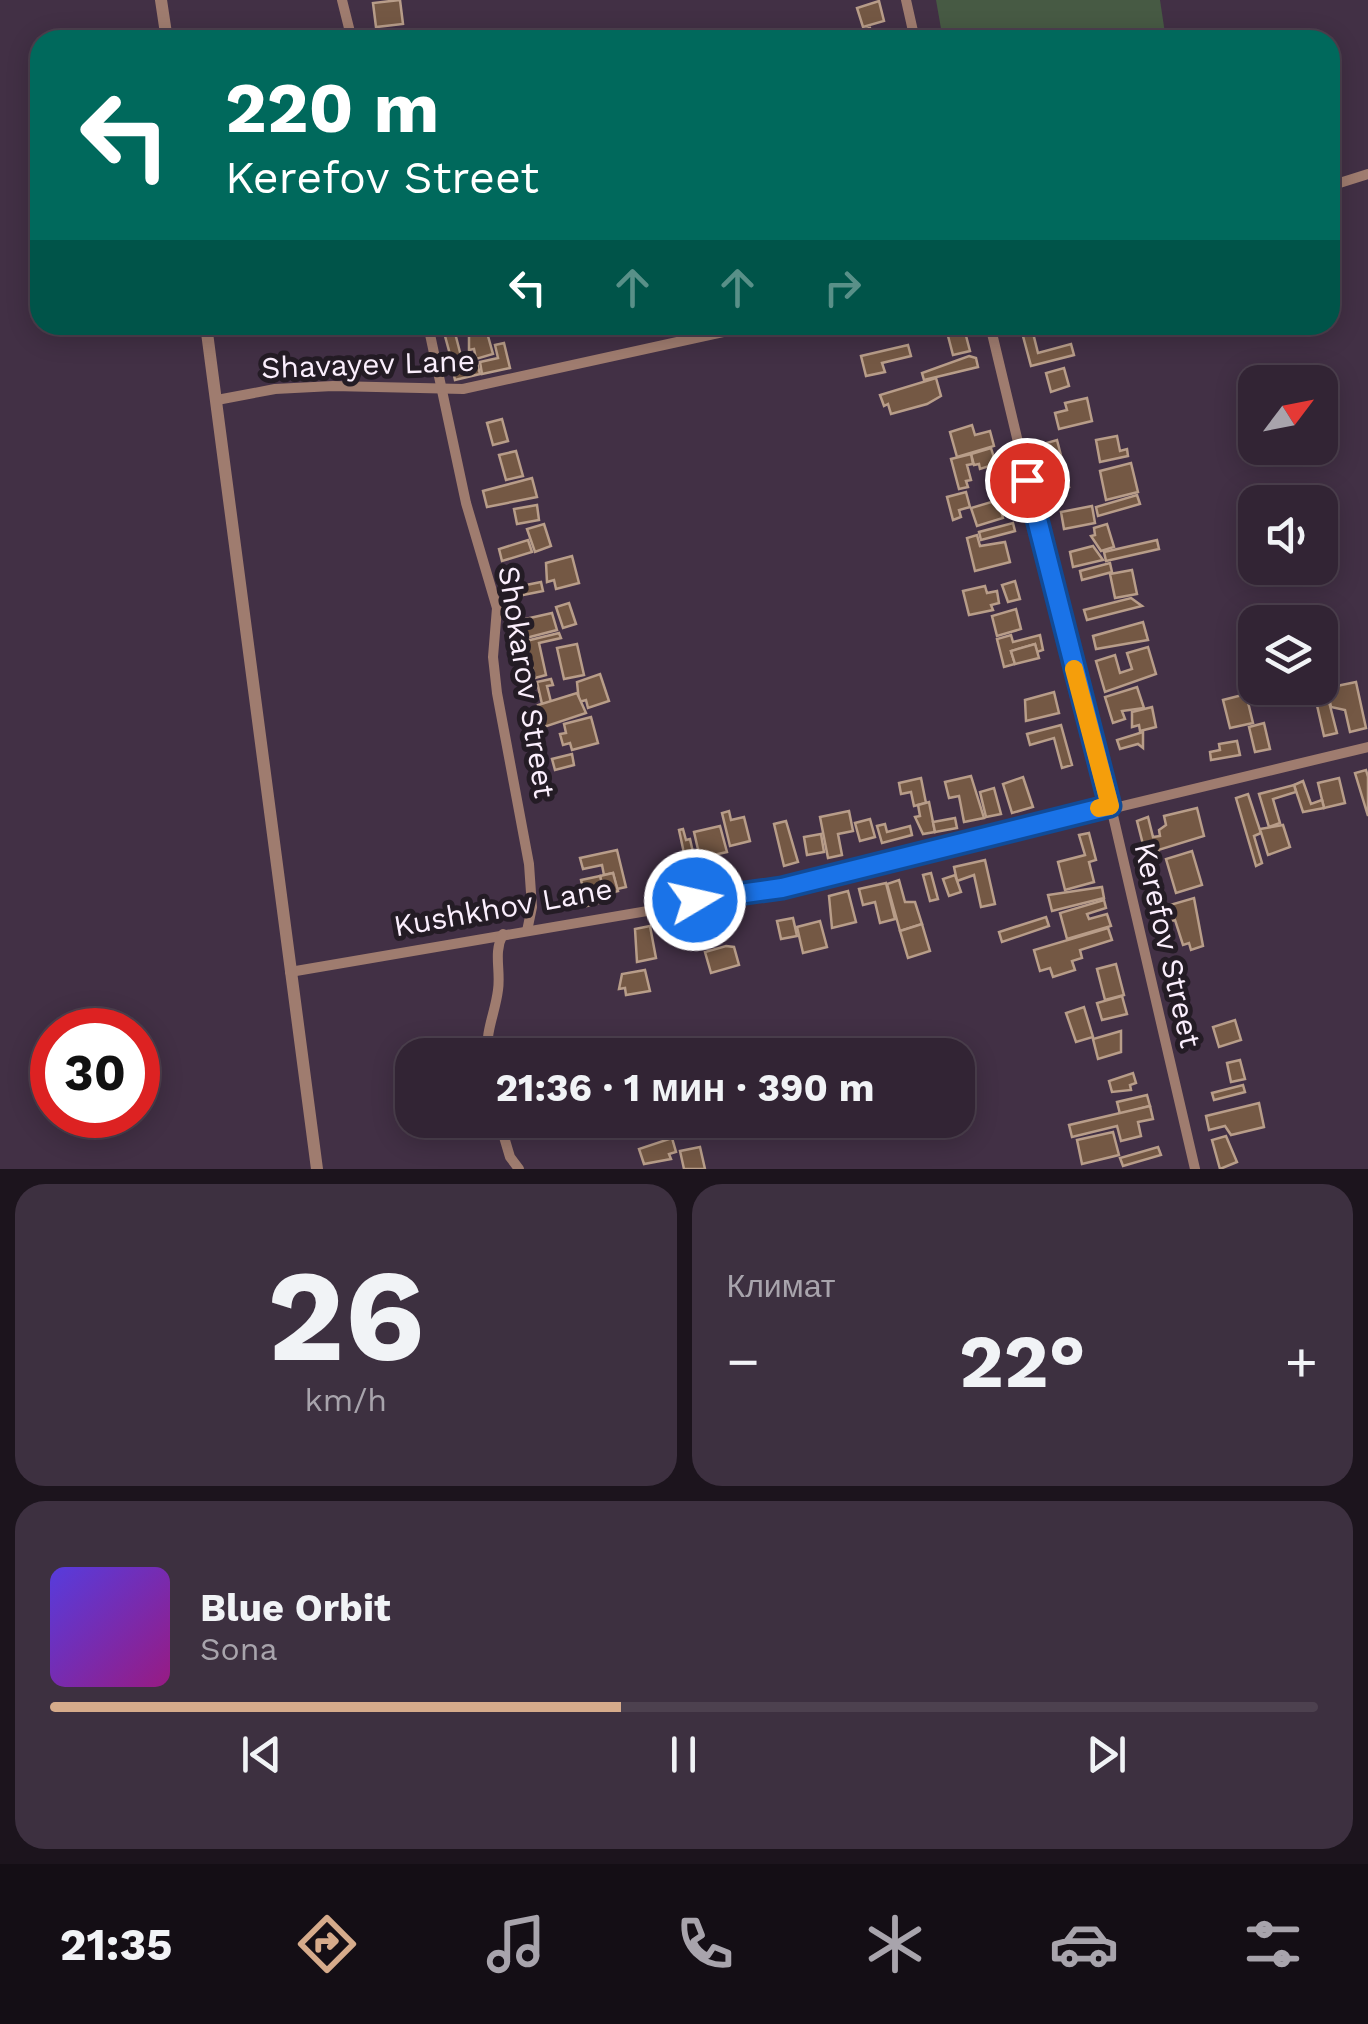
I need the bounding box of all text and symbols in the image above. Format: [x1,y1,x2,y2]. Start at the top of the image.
text: 220 m [225,67,439,149]
icon: left [60,70,190,200]
text: Kerefov Street [225,151,539,204]
icon: left [500,260,555,315]
icon: ahead [605,260,660,315]
icon: ahead [710,260,765,315]
icon: right [815,260,870,315]
street label: Shavayev Lane [261,343,475,385]
north arrow [1238,365,1338,465]
map controls [1238,365,1338,705]
pin [985,438,1070,523]
icon: arrive [1000,453,1055,508]
button: sound [1238,485,1338,585]
street label: Shokarov Street [491,563,563,801]
button: layers [1238,605,1338,705]
street label: Kerefov Street [1127,839,1209,1051]
position arrow [643,848,747,952]
street label: Kushkhov Lane [391,871,615,943]
speed limit sign: 30 [30,1008,160,1138]
text: 21:36 · 1 мин · 390 m [495,1066,875,1110]
text: 26 [267,1239,425,1392]
text: Климат [727,1267,835,1305]
text: 22° [959,1317,1086,1405]
text: − [727,1329,760,1393]
text: + [1285,1329,1318,1393]
text: km/h [305,1381,387,1419]
text: Blue Orbit [200,1586,391,1630]
text: Sona [200,1630,278,1668]
icon: previous [234,1727,289,1782]
icon: pause [656,1727,711,1782]
icon: next [1079,1727,1134,1782]
icon: directions [292,1909,362,1979]
icon: music [481,1909,551,1979]
icon: phone [670,1909,740,1979]
icon: climate [860,1909,930,1979]
icon: car [1049,1909,1119,1979]
icon: filters [1238,1909,1308,1979]
text: 21:35 [60,1918,172,1971]

